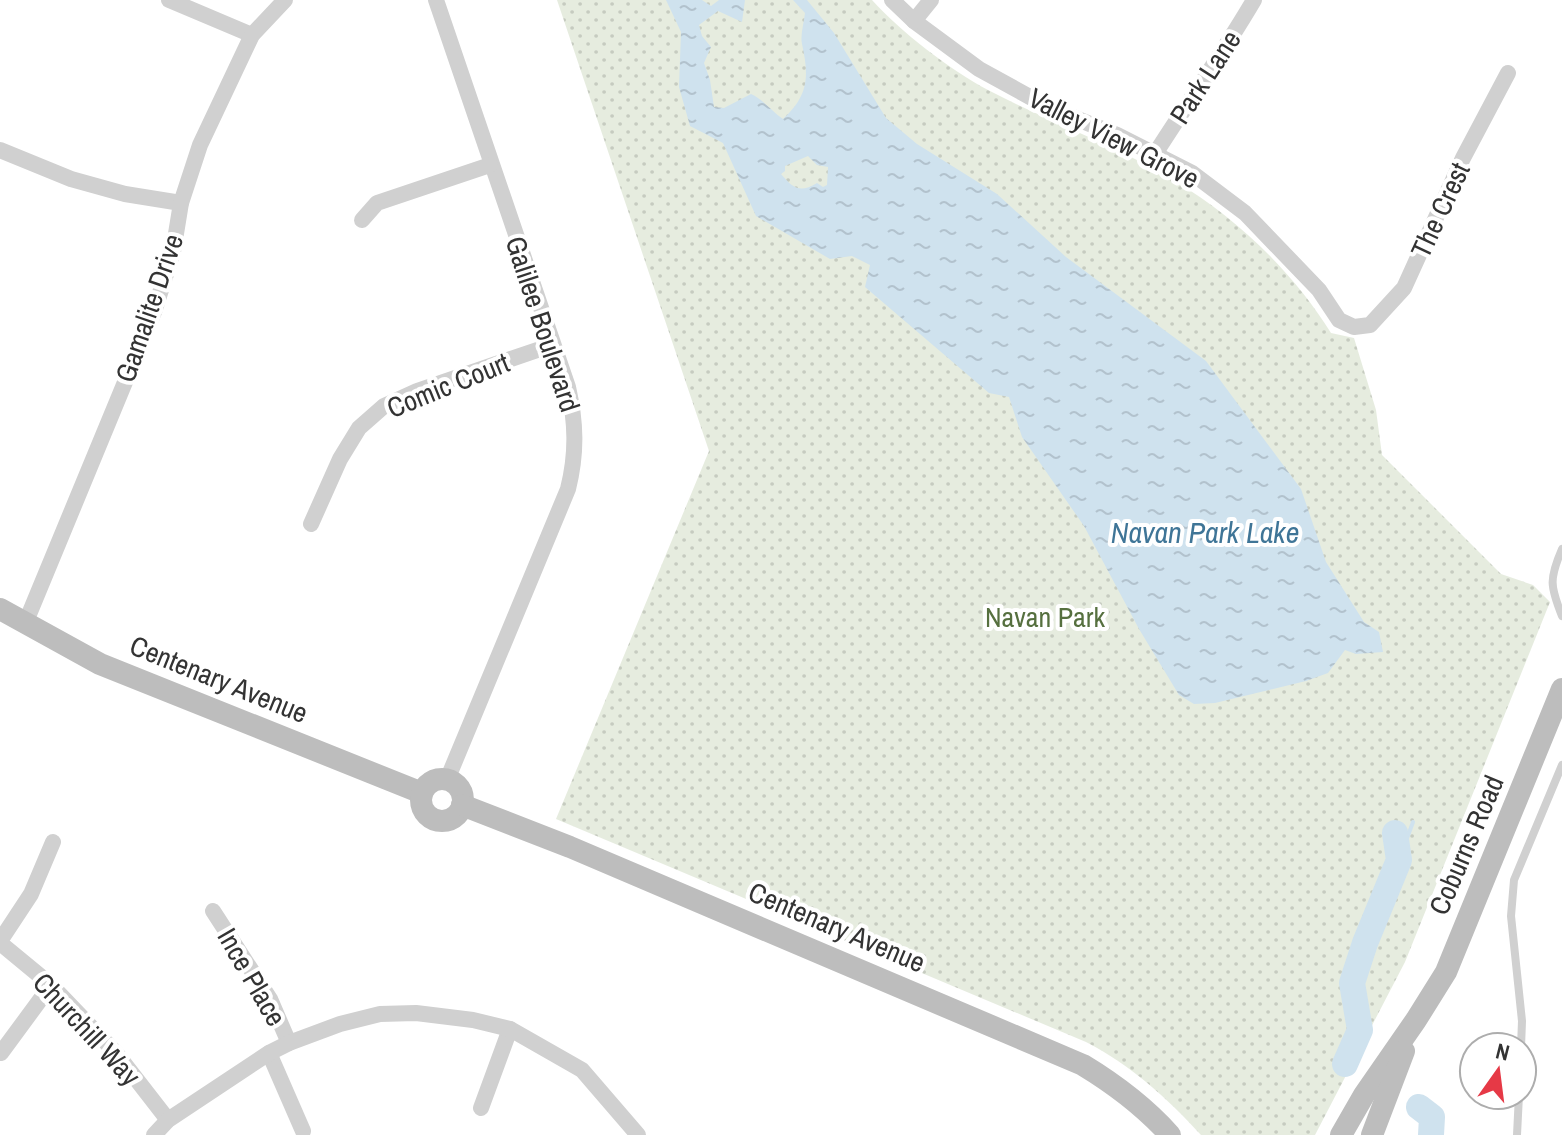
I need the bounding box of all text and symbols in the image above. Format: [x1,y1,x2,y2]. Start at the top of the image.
street label: Park Lane [1161,23,1249,131]
street label: Valley View Grove [1022,79,1206,197]
street label: The Crest [1401,156,1479,264]
street label: Gamalite Drive [106,229,192,387]
street label: Galilee Boulevard [497,231,589,417]
street label: Comic Court [381,343,515,427]
water label: Navan Park Lake [1111,512,1299,552]
park label: Navan Park [985,598,1105,636]
street label: Centenary Avenue [124,626,314,732]
street label: Coburns Road [1420,769,1512,921]
street label: Centenary Avenue [743,873,931,981]
street label: Ince Place [209,921,295,1033]
street label: Churchill Way [25,964,150,1094]
north arrow [1458,1031,1538,1111]
text: N [1493,1035,1513,1068]

